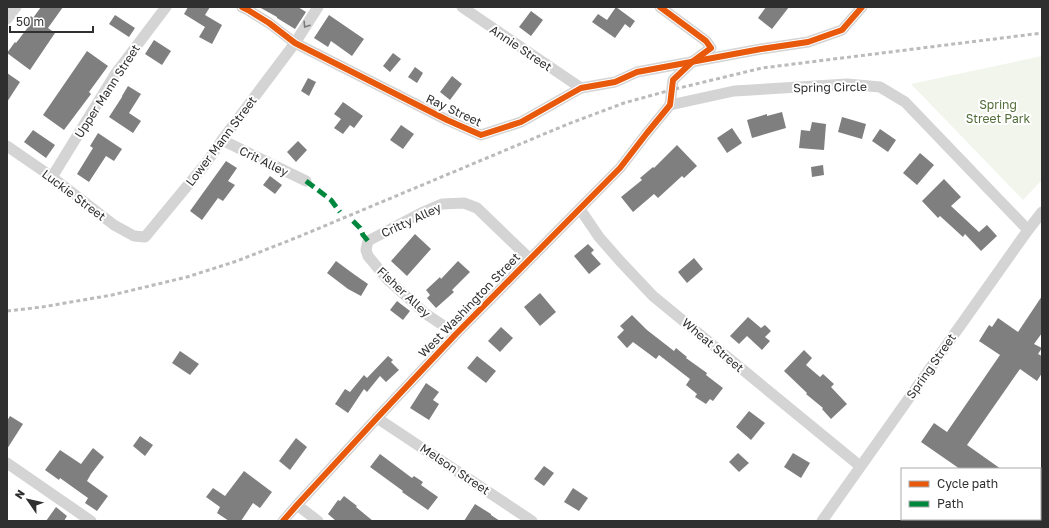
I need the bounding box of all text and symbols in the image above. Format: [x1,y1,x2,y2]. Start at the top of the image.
scale bar [10,8,93,34]
text: 50 m [16,14,44,29]
one-way arrow [303,21,311,28]
street label: Annie Street [487,22,555,74]
street label: Upper Mann Street [71,41,143,141]
street label: Spring Circle [793,79,867,95]
street label: Ray Street [424,91,484,130]
street label: Lower Mann Street [182,93,260,189]
park label: Spring Street Park [966,97,1030,126]
street label: Crit Alley [237,143,291,179]
street label: Luckie Street [39,166,109,224]
street label: Critty Alley [379,199,444,240]
street label: West Washington Street [415,249,523,360]
street label: Fisher Alley [374,263,434,321]
street label: Wheat Street [679,315,747,375]
street label: Spring Street [903,330,959,402]
street label: Melson Street [417,440,493,498]
legend [901,468,1041,520]
text: Cycle path [937,476,998,491]
north arrow [8,480,48,520]
text: N [12,487,27,501]
text: Path [937,496,964,511]

